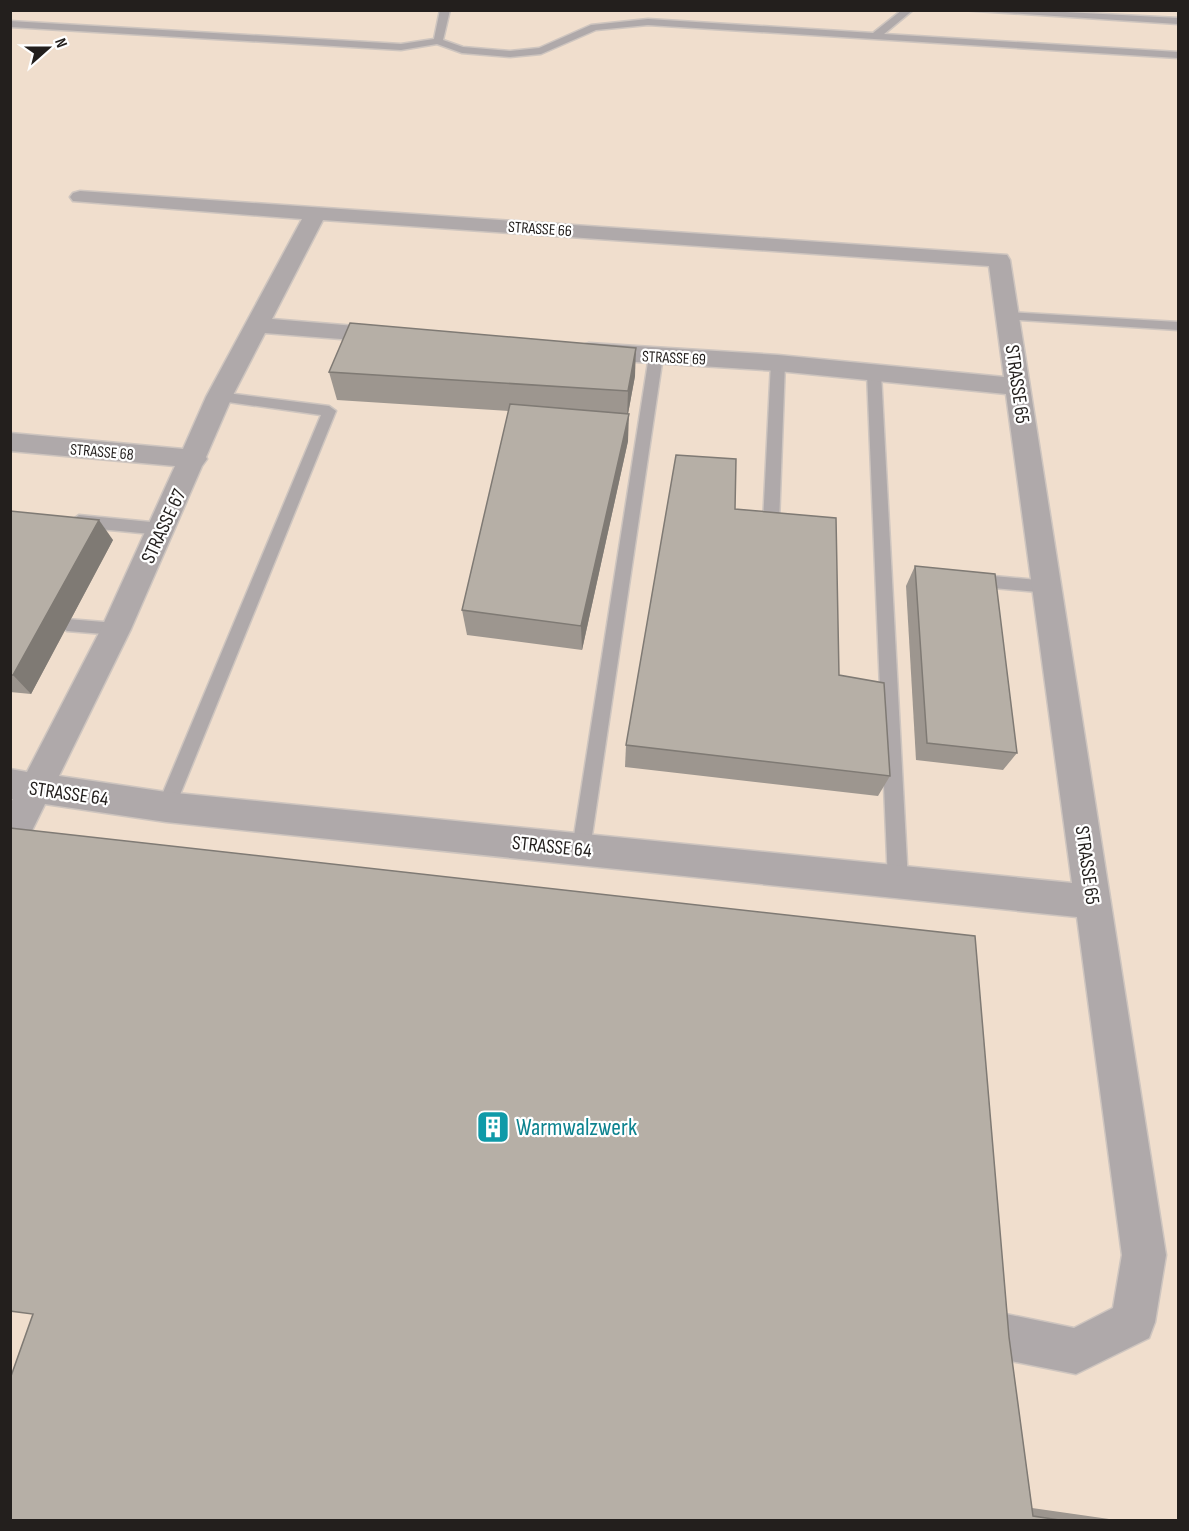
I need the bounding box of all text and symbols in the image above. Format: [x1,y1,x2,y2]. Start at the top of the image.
north arrow [18,18,78,78]
text: N [50,36,71,51]
street label: STRASSE 66 [507,218,572,241]
street label: STRASSE 65 [1000,343,1034,425]
street label: STRASSE 69 [642,347,706,370]
street label: STRASSE 68 [69,440,135,465]
street label: STRASSE 67 [136,485,192,567]
street label: STRASSE 64 [28,777,110,811]
street label: STRASSE 65 [1070,824,1104,906]
street label: STRASSE 64 [511,831,593,863]
building icon: Warmwalzwerk [475,1109,511,1145]
place label: Warmwalzwerk [516,1113,637,1142]

